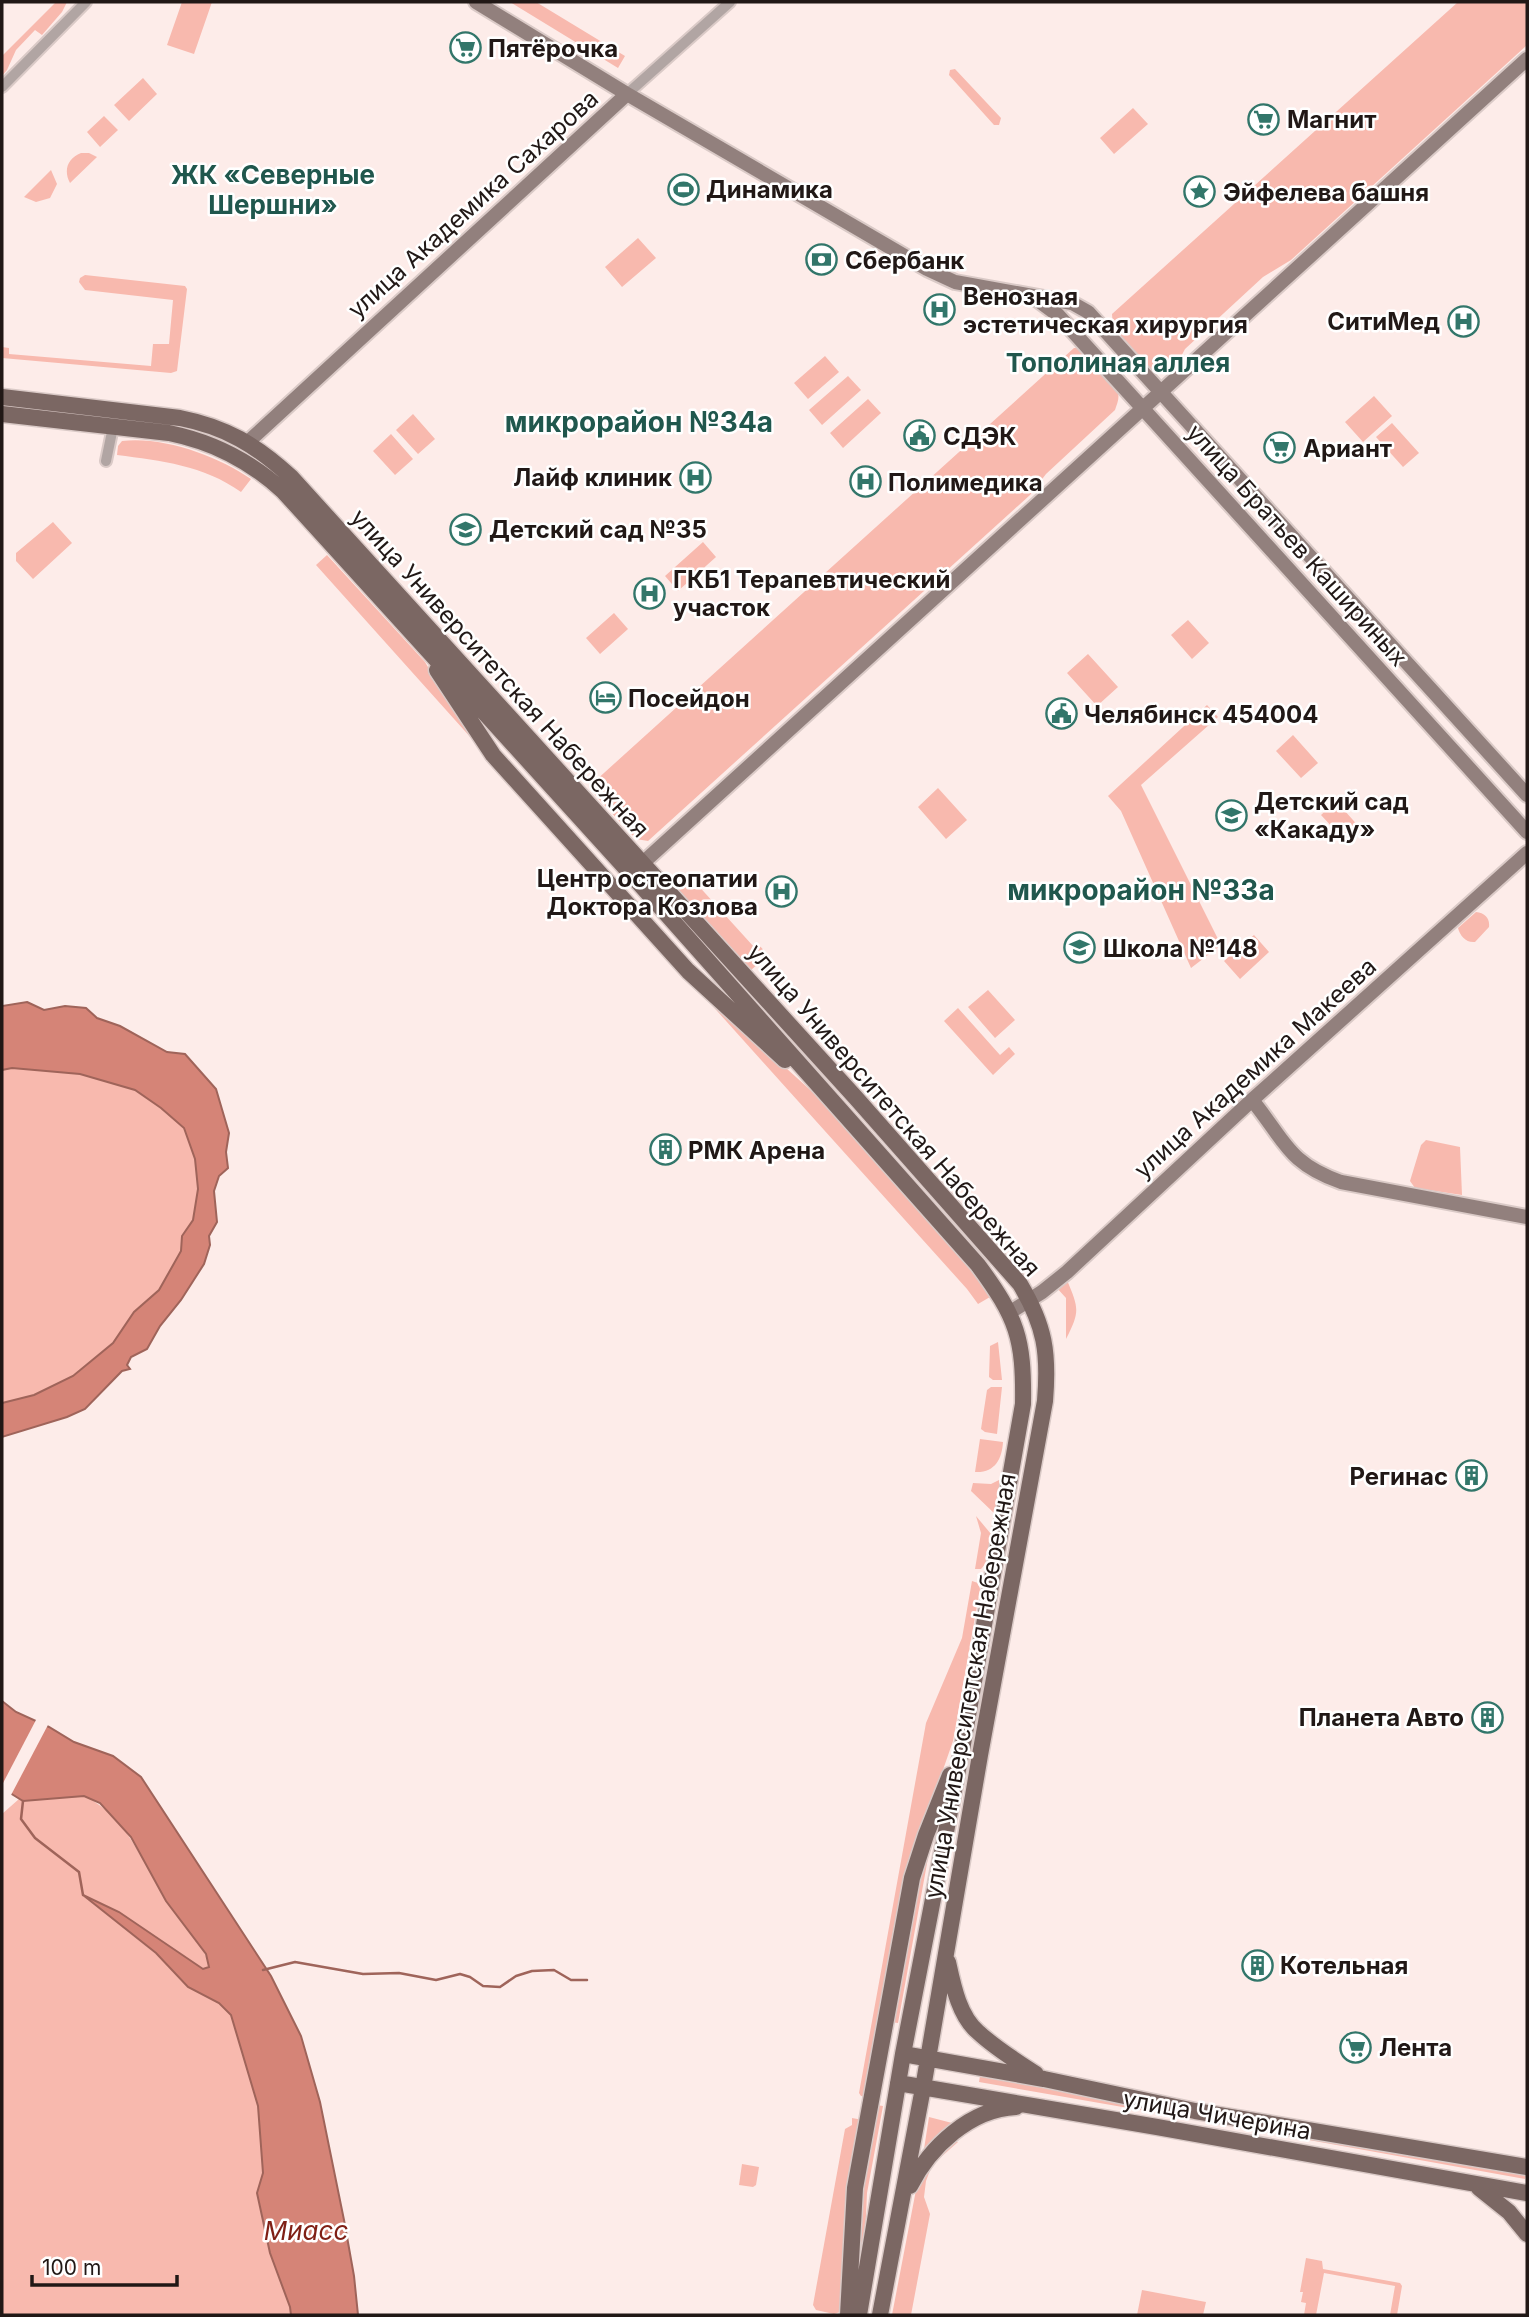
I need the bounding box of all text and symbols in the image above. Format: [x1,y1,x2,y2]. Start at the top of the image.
supermarket icon: Пятёрочка [448,31,482,65]
place label: Пятёрочка [488,34,618,63]
street label: улица Академика Сахарова [342,84,604,324]
supermarket icon: Магнит [1247,102,1281,136]
place label: Магнит [1287,105,1376,134]
district label: ЖК «Северные Шершни» [171,159,375,220]
sports icon: Динамика [666,172,700,206]
place label: Динамика [706,175,833,204]
place icon: Эйфелева башня [1183,175,1217,209]
place label: Эйфелева башня [1223,178,1429,207]
bank icon: Сбербанк [805,243,839,277]
place label: Сбербанк [845,246,964,275]
place label: Венозная эстетическая хирургия [963,282,1248,339]
hospital icon: Венозная эстетическая хирургия [923,293,957,327]
hospital icon: СитиМед [1446,304,1480,338]
place label: СитиМед [1327,307,1440,336]
district label: Тополиная аллея [1006,347,1230,378]
district label: микрорайон №34а [505,405,773,439]
street label: улица Братьев Кашириных [1181,418,1413,672]
public building icon: СДЭК [903,419,937,453]
place label: СДЭК [943,422,1017,451]
supermarket icon: Ариант [1263,431,1297,465]
place label: Ариант [1303,434,1392,463]
hospital icon: Лайф клиник [678,460,712,494]
place label: Лайф клиник [513,463,672,492]
hospital icon: Полимедика [848,465,882,499]
place label: Полимедика [888,468,1043,497]
street label: улица Университетская Набережная [345,503,655,843]
school or university icon: Детский сад №35 [449,512,483,546]
place label: Детский сад №35 [489,515,707,544]
place label: ГКБ1 Терапевтический участок [673,565,950,622]
hospital icon: ГКБ1 Терапевтический участок [633,576,667,610]
hotel icon: Посейдон [588,681,622,715]
place label: Посейдон [628,684,750,713]
public building icon: Челябинск 454004 [1044,697,1078,731]
place label: Челябинск 454004 [1084,700,1318,729]
place label: Детский сад «Какаду» [1254,787,1409,844]
school or university icon: Детский сад «Какаду» [1214,798,1248,832]
place label: Центр остеопатии Доктора Козлова [537,864,758,921]
district label: микрорайон №33а [1007,873,1275,907]
hospital icon: Центр остеопатии Доктора Козлова [764,875,798,909]
school or university icon: Школа №148 [1063,931,1097,965]
place label: Школа №148 [1103,934,1258,963]
street label: улица Университетская Набережная [742,938,1046,1282]
street label: улица Академика Макеева [1128,952,1382,1184]
building icon: РМК Арена [648,1133,682,1167]
place label: РМК Арена [688,1136,825,1165]
building icon: Регинас [1454,1459,1488,1493]
place label: Регинас [1349,1462,1448,1491]
street label: улица Университетская Набережная [918,1471,1022,1901]
building icon: Планета Авто [1470,1700,1504,1734]
place label: Планета Авто [1299,1703,1464,1732]
building icon: Котельная [1240,1948,1274,1982]
place label: Котельная [1280,1951,1408,1980]
supermarket icon: Лента [1339,2030,1373,2064]
place label: Лента [1379,2033,1452,2062]
street label: улица Чичерина [1121,2084,1313,2146]
water label: Миасс [264,2215,348,2246]
scale bar [32,2244,177,2288]
text: 100 m [42,2255,101,2280]

